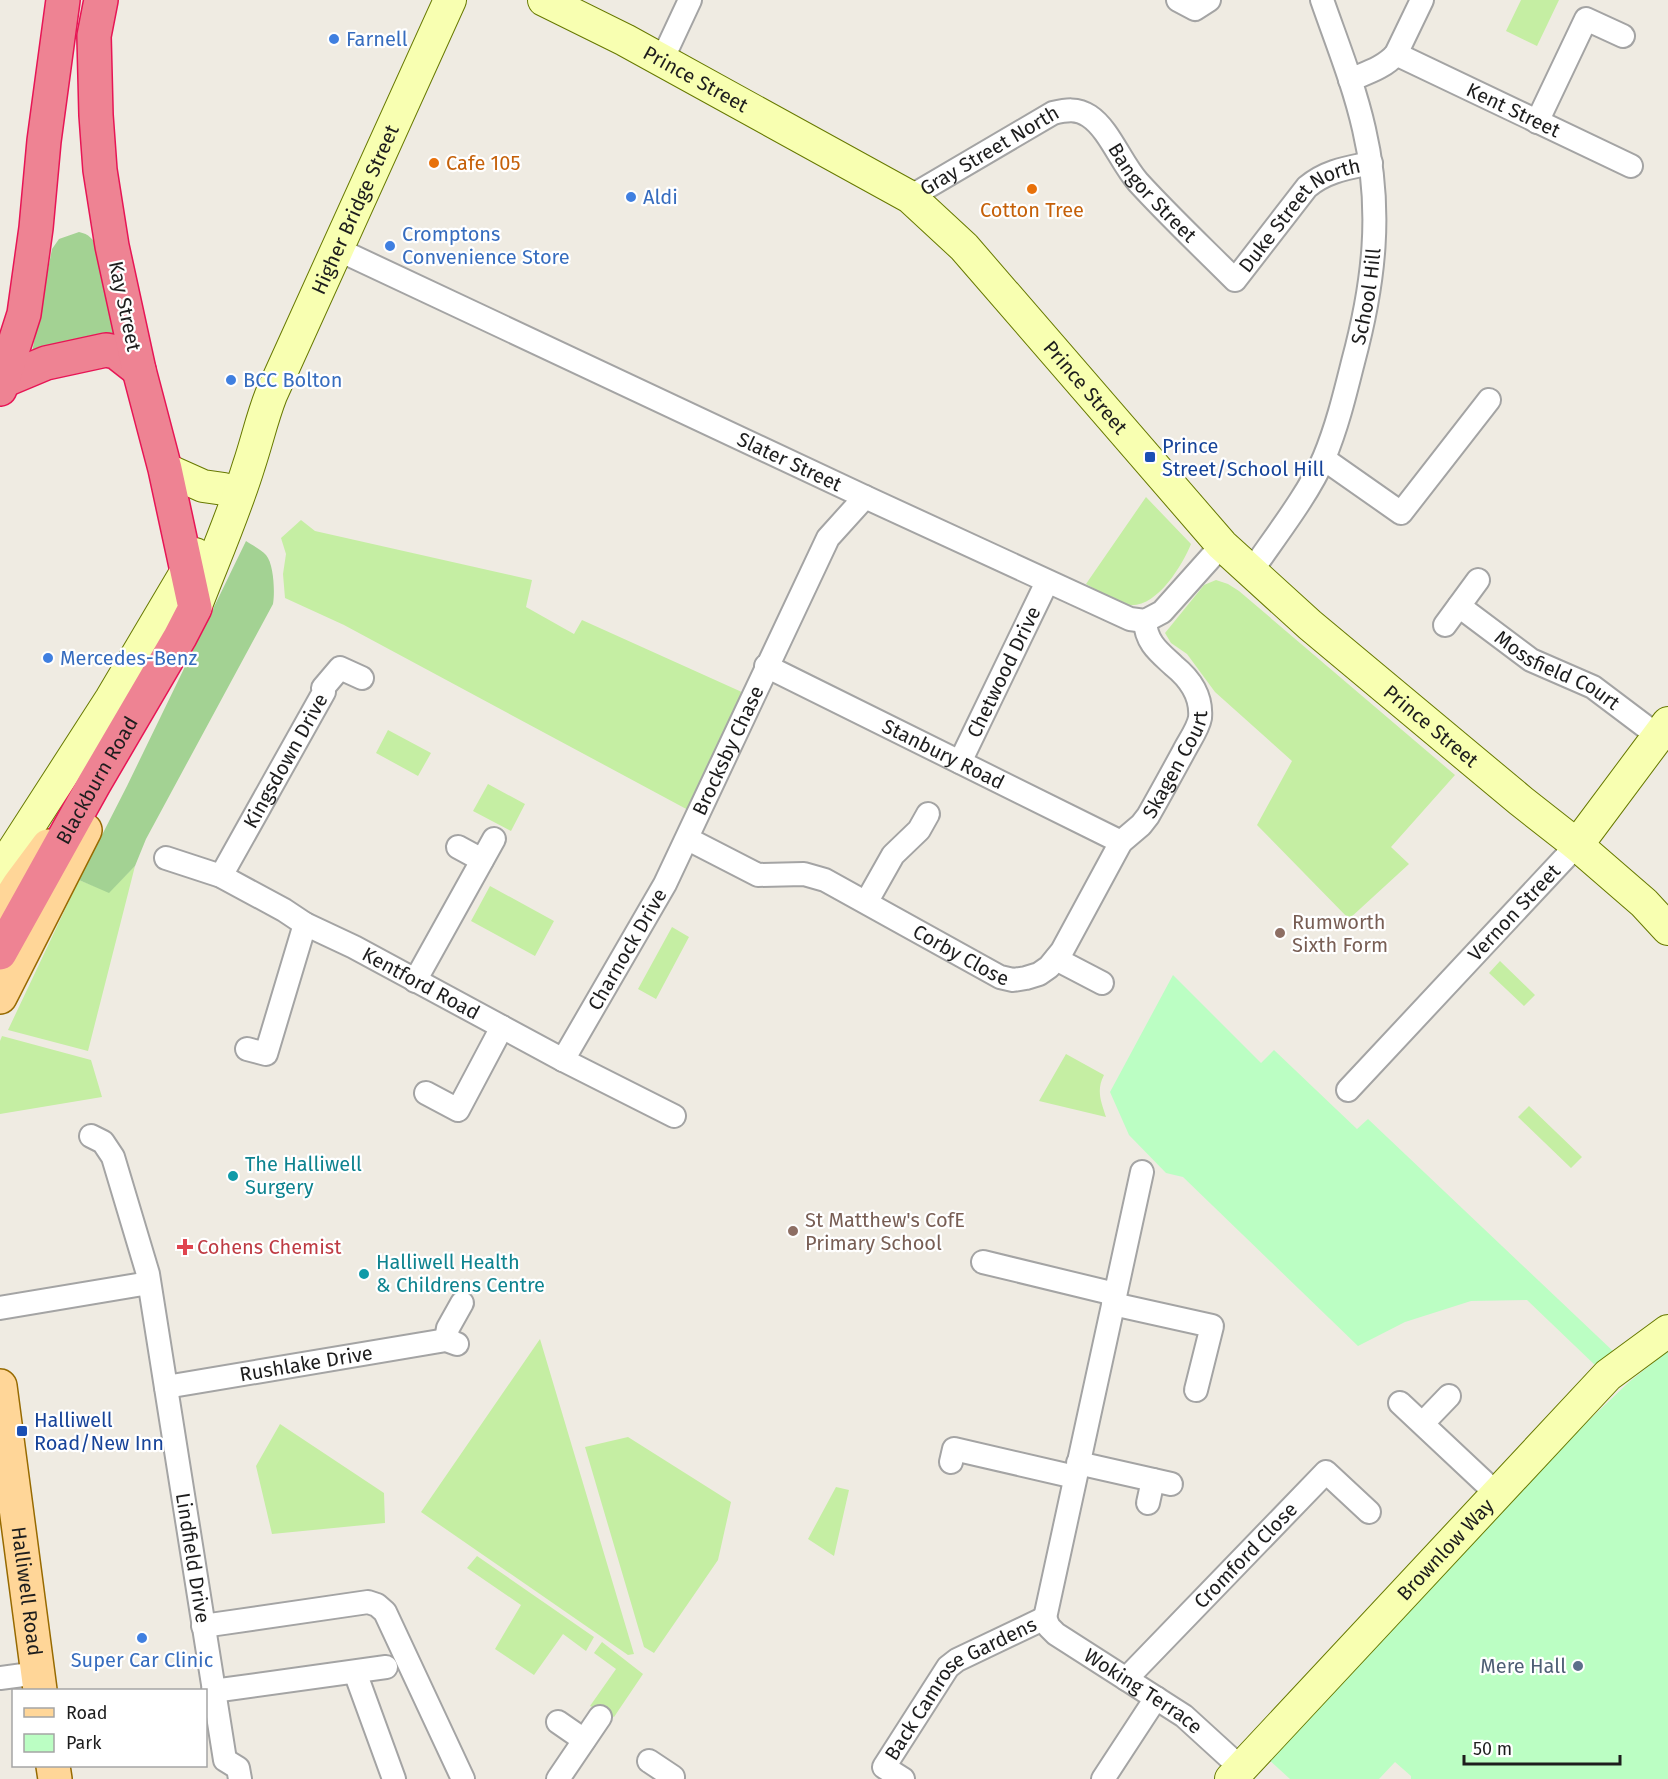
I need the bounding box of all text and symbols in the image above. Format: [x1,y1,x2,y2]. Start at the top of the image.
place label: Farnell [346,27,408,51]
marker: Farnell [327,32,341,46]
street label: Prince Street [639,40,753,118]
street label: Kent Street [1463,77,1565,143]
street label: Gray Street North [916,100,1063,201]
street label: Higher Bridge Street [306,120,404,298]
street label: Bangor Street [1103,138,1202,248]
place label: Cafe 105 [446,151,520,175]
street label: Duke Street North [1233,153,1362,277]
marker: Cafe 105 [427,156,441,170]
marker: Cotton Tree [1025,182,1039,196]
place label: Aldi [643,185,678,209]
marker: Aldi [624,190,638,204]
place label: Cotton Tree [980,198,1084,222]
place label: Cromptons Convenience Store [402,222,570,269]
marker: Cromptons Convenience Store [383,239,397,253]
street label: School Hill [1346,247,1385,347]
street label: Kay Street [104,259,146,354]
street label: Prince Street [1038,336,1133,440]
place label: BCC Bolton [243,368,342,392]
marker: BCC Bolton [224,373,238,387]
street label: Slater Street [733,427,846,497]
place label: Prince Street/School Hill [1162,434,1324,481]
marker: Prince Street/School Hill [1143,450,1157,464]
street label: Chetwood Drive [962,602,1045,741]
street label: Mossfield Court [1490,625,1625,715]
place label: Mercedes-Benz [60,646,197,670]
marker: Mercedes-Benz [41,651,55,665]
street label: Prince Street [1379,680,1484,773]
street label: Brocksby Chase [687,682,769,819]
street label: Kingsdown Drive [238,689,333,832]
street label: Skagen Court [1137,710,1212,822]
street label: Blackburn Road [51,712,143,848]
street label: Stanbury Road [878,714,1008,794]
street label: Vernon Street [1463,858,1566,966]
street label: Charnock Drive [582,884,672,1014]
place label: Rumworth Sixth Form [1292,910,1388,957]
street label: Corby Close [909,919,1011,991]
marker: Rumworth Sixth Form [1273,926,1287,940]
street label: Kentford Road [358,942,484,1025]
place label: The Halliwell Surgery [245,1152,362,1199]
marker: The Halliwell Surgery [226,1169,240,1183]
place label: St Matthew's CofE Primary School [805,1208,965,1255]
marker: St Matthew's CofE Primary School [786,1224,800,1238]
place label: Cohens Chemist [197,1235,342,1259]
marker: Cohens Chemist [178,1240,192,1254]
place label: Halliwell Health & Childrens Centre [376,1250,545,1297]
marker: Halliwell Health & Childrens Centre [357,1267,371,1281]
street label: Rushlake Drive [238,1341,374,1386]
place label: Halliwell Road/New Inn [34,1408,164,1455]
marker: Halliwell Road/New Inn [15,1424,29,1438]
street label: Lindfield Drive [171,1491,215,1625]
street label: Brownlow Way [1392,1493,1499,1605]
street label: Cromford Close [1189,1497,1302,1613]
street label: Halliwell Road [7,1525,47,1657]
street label: Back Camrose Gardens [880,1612,1040,1765]
marker: Super Car Clinic [135,1631,149,1645]
street label: Woking Terrace [1080,1643,1208,1739]
place label: Super Car Clinic [71,1648,213,1672]
place label: Mere Hall [1480,1654,1566,1678]
marker: Mere Hall [1571,1659,1585,1673]
legend [12,1689,207,1767]
text: Road [66,1702,108,1724]
scale bar [1464,1728,1620,1766]
text: Park [66,1732,102,1754]
text: 50 m [1473,1738,1512,1760]

